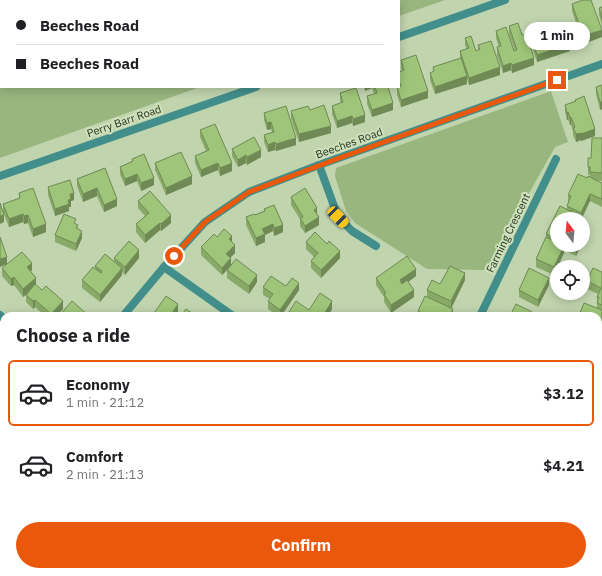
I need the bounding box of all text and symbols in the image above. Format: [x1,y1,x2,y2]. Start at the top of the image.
text: Beeches Road [40,16,139,35]
callout: 1 min [524,22,590,50]
text: 1 min [540,27,574,44]
text: Beeches Road [40,54,139,73]
route end [548,71,566,89]
street label: Perry Barr Road [85,102,163,140]
street label: Beeches Road [314,124,384,162]
street label: Farming Crescent [483,191,533,275]
car [325,204,351,230]
north arrow [550,212,590,252]
map controls [550,212,590,300]
route start [165,247,183,265]
button: locate [550,260,590,300]
text: Choose a ride [16,324,130,347]
icon: car [18,375,54,411]
text: Economy [66,375,130,394]
text: $3.12 [543,384,584,403]
text: 1 min · 21:12 [66,394,144,411]
icon: car [18,447,54,483]
text: Comfort [66,447,123,466]
text: $4.21 [543,456,584,475]
text: 2 min · 21:13 [66,466,144,483]
button: Confirm [16,522,586,568]

